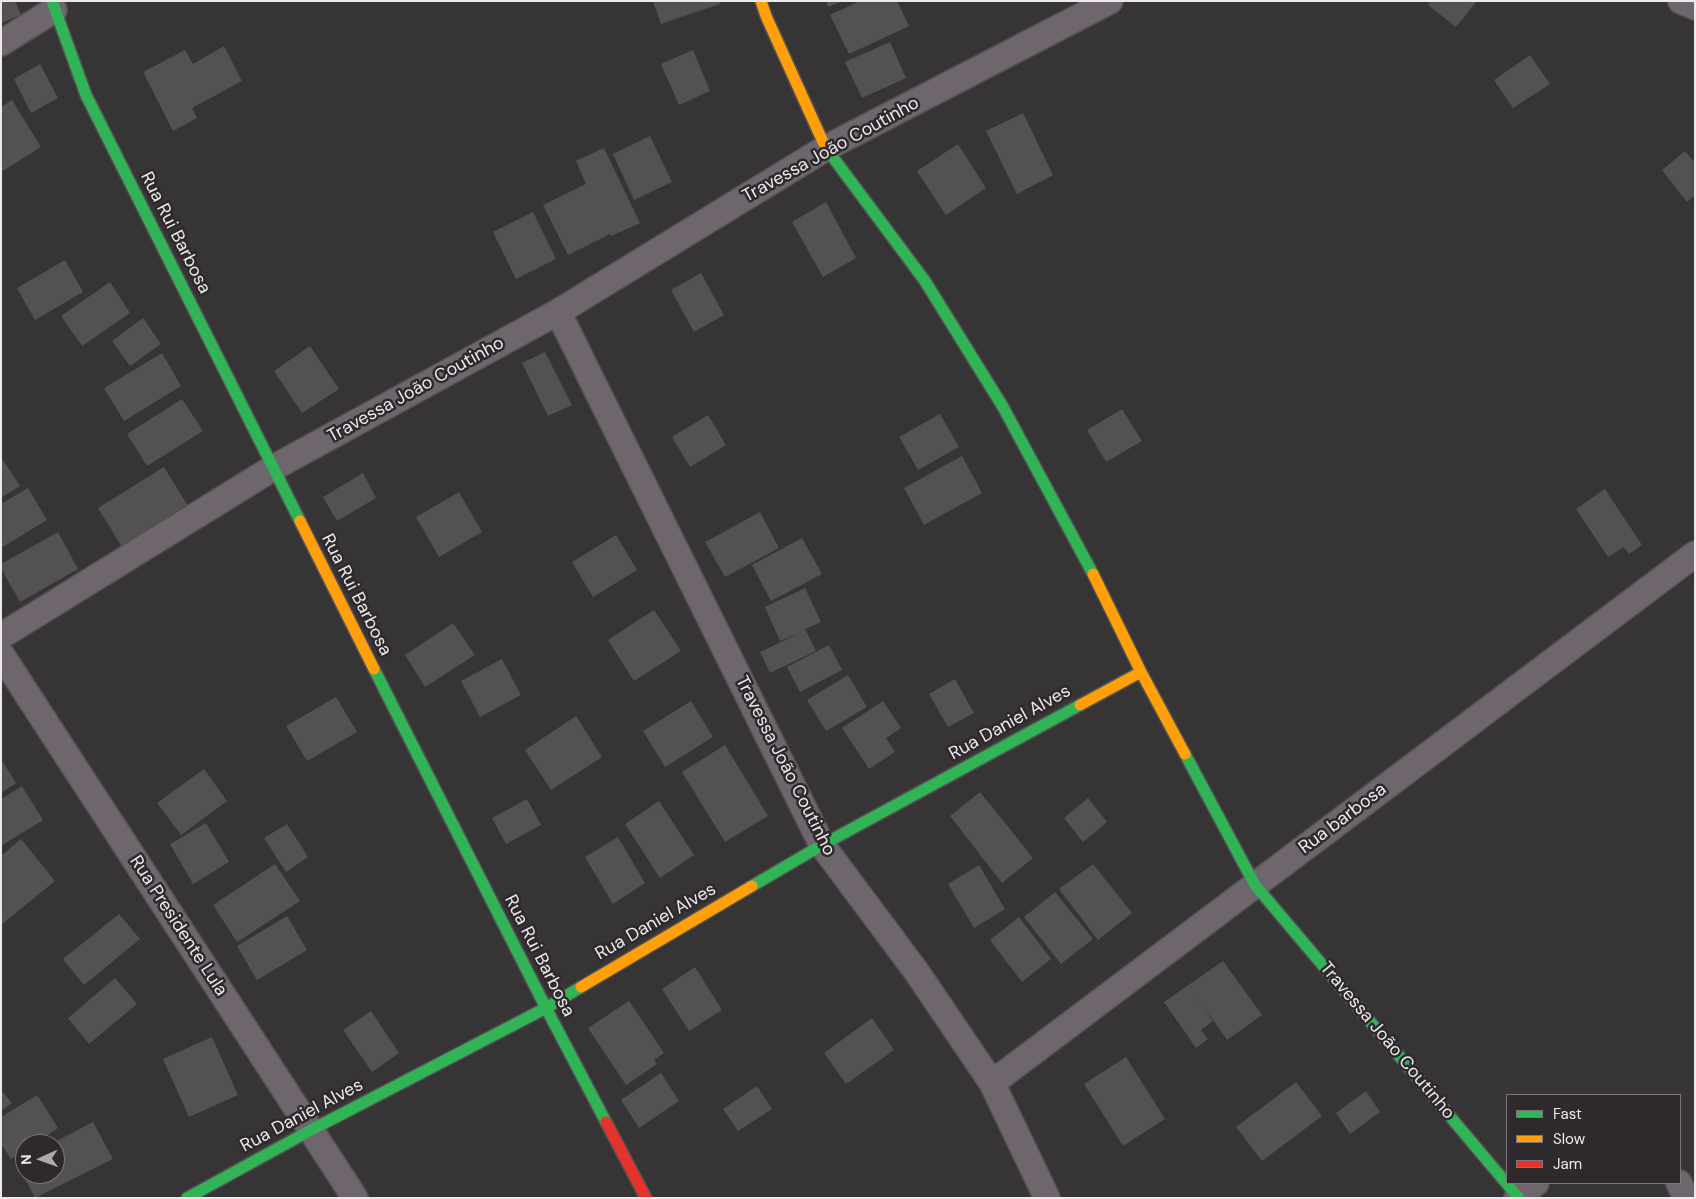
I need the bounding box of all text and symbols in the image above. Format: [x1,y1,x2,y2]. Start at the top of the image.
street label: Travessa João Coutinho [739,92,923,208]
street label: Rua Rui Barbosa [135,168,215,298]
street label: Travessa João Coutinho [324,332,508,448]
street label: Rua Rui Barbosa [316,530,396,660]
street label: Travessa João Coutinho [730,673,840,859]
street label: Rua Daniel Alves [945,681,1075,765]
street label: Rua barbosa [1295,779,1391,859]
street label: Rua Presidente Lula [125,852,231,1000]
street label: Rua Daniel Alves [592,879,720,965]
street label: Rua Rui Barbosa [499,891,579,1021]
street label: Travessa João Coutinho [1315,958,1459,1124]
street label: Rua Daniel Alves [237,1075,367,1157]
legend [1506,1094,1681,1184]
text: Fast [1553,1104,1582,1124]
text: Slow [1553,1129,1585,1149]
north arrow [15,1134,65,1184]
text: N [17,1154,35,1165]
text: Jam [1553,1154,1582,1174]

